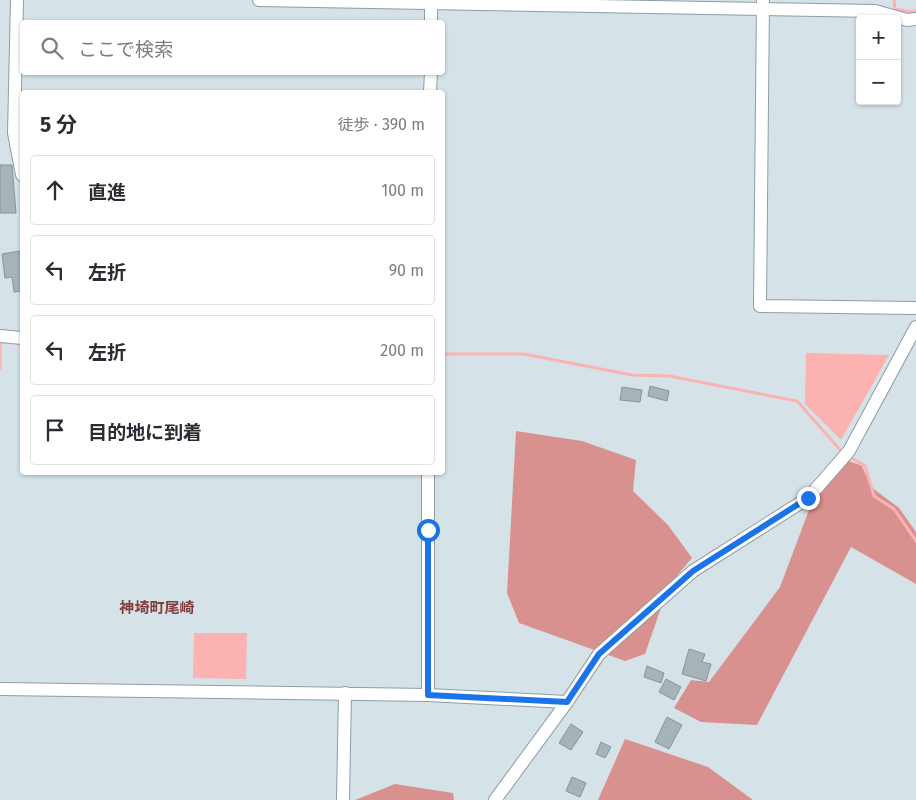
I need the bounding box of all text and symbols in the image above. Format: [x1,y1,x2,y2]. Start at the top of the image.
map controls [856,15,901,105]
button: + [856,15,901,60]
search box [20,20,445,75]
icon: search [38,34,66,62]
text: ここで検索 [78,38,173,61]
button: − [856,60,901,105]
text: 5 分 [40,112,77,138]
text: 徒歩 · 390 m [338,115,425,134]
icon: ahead [41,176,69,204]
text: 直進 [88,181,126,204]
text: 100 m [381,181,424,200]
icon: left [41,256,69,284]
text: 左折 [88,261,126,284]
text: 90 m [389,261,424,280]
icon: left [41,336,69,364]
text: 左折 [88,341,126,364]
text: 200 m [380,341,424,360]
icon: arrive [41,416,69,444]
text: 目的地に到着 [88,421,202,444]
route end [797,487,820,510]
route start [417,519,440,542]
district label: 神埼町尾崎 [118,599,195,617]

